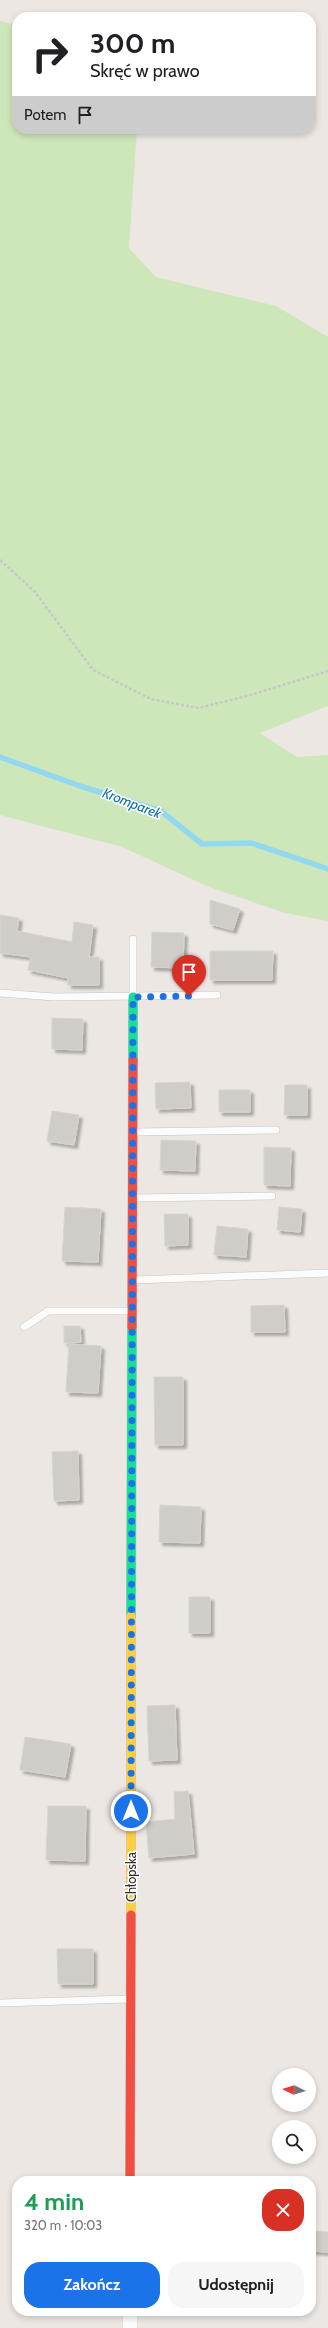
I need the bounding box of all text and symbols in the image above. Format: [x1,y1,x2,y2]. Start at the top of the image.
text: 300 m [90,26,175,60]
icon: right [24,28,76,80]
text: Skręć w prawo [90,60,200,82]
icon: arrive [74,104,96,126]
text: Potem [24,106,66,124]
water label: Kromparek [100,784,165,823]
pin [172,955,206,996]
icon: arrive [178,961,200,983]
position arrow [110,1790,152,1832]
street label: Chłopska [123,1851,139,1902]
north arrow [272,2068,316,2112]
map controls [272,2068,316,2164]
button: search [272,2120,316,2164]
text: 4 min [24,2187,84,2216]
button: close [262,2189,304,2231]
text: 320 m · 10:03 [24,2217,102,2233]
button: Zakończ [24,2262,160,2308]
button: Udostępnij [168,2262,304,2308]

